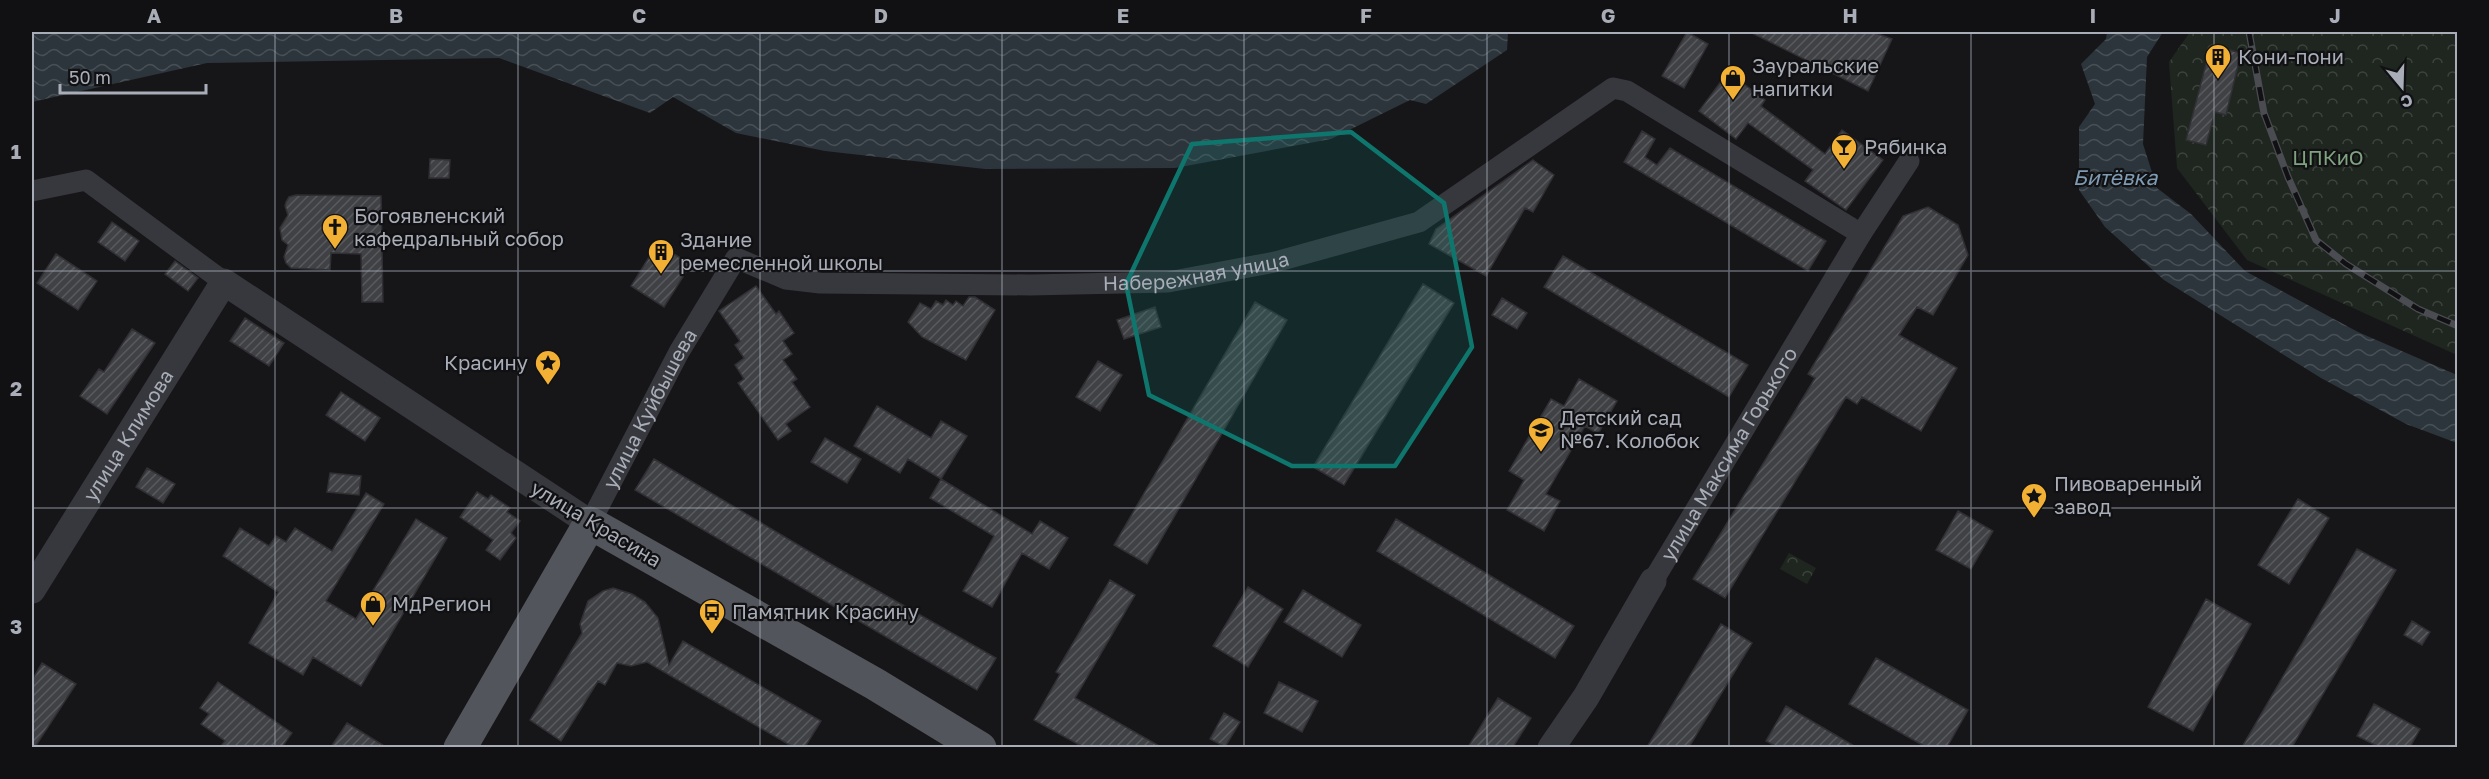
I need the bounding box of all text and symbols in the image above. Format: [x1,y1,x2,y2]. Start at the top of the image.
text: A [147,3,161,27]
text: B [389,3,403,27]
text: C [632,3,646,27]
text: D [874,3,888,27]
text: E [1117,3,1129,27]
text: F [1360,3,1372,27]
text: G [1601,3,1615,27]
text: H [1842,3,1858,27]
text: I [2090,3,2096,27]
text: J [2329,3,2341,27]
building icon: Кони-пони [2203,42,2233,80]
place label: Кони-пони [2238,44,2344,68]
place label: Зауральские напитки [1752,53,1879,100]
scale bar [60,57,206,95]
north arrow [2372,57,2432,117]
shop icon: Зауральские напитки [1718,63,1748,101]
text: 50 m [69,66,111,88]
text: С [2398,90,2416,112]
bar icon: Рябинка [1829,132,1859,170]
place label: Рябинка [1864,134,1947,158]
text: 1 [11,139,21,163]
park label: ЦПКиО [2292,145,2364,169]
water label: Битёвка [2073,164,2158,190]
place label: Богоявленский кафедральный собор [354,203,564,250]
church icon: Богоявленский кафедральный собор [320,212,350,250]
place label: Здание ремесленной школы [680,227,883,274]
building icon: Здание ремесленной школы [646,237,676,275]
street label: Набережная улица [1102,246,1291,294]
street label: улица Куйбышева [597,324,701,492]
street label: улица Максима Горького [1655,342,1802,565]
place icon: Красину [533,348,563,386]
place label: Красину [444,350,528,374]
street label: улица Климова [77,365,178,505]
text: 2 [10,376,22,400]
place label: Детский сад №67. Колобок [1560,405,1700,452]
school or university icon: Детский сад №67. Колобок [1526,415,1556,453]
place label: Пивоваренный завод [2054,471,2202,518]
street label: улица Красина [527,475,666,571]
place icon: Пивоваренный завод [2019,481,2049,519]
shop icon: МдРегион [358,589,388,627]
place label: МдРегион [392,591,491,615]
bus stop icon: Памятник Красину [697,597,727,635]
place label: Памятник Красину [732,599,919,623]
text: 3 [10,614,22,638]

